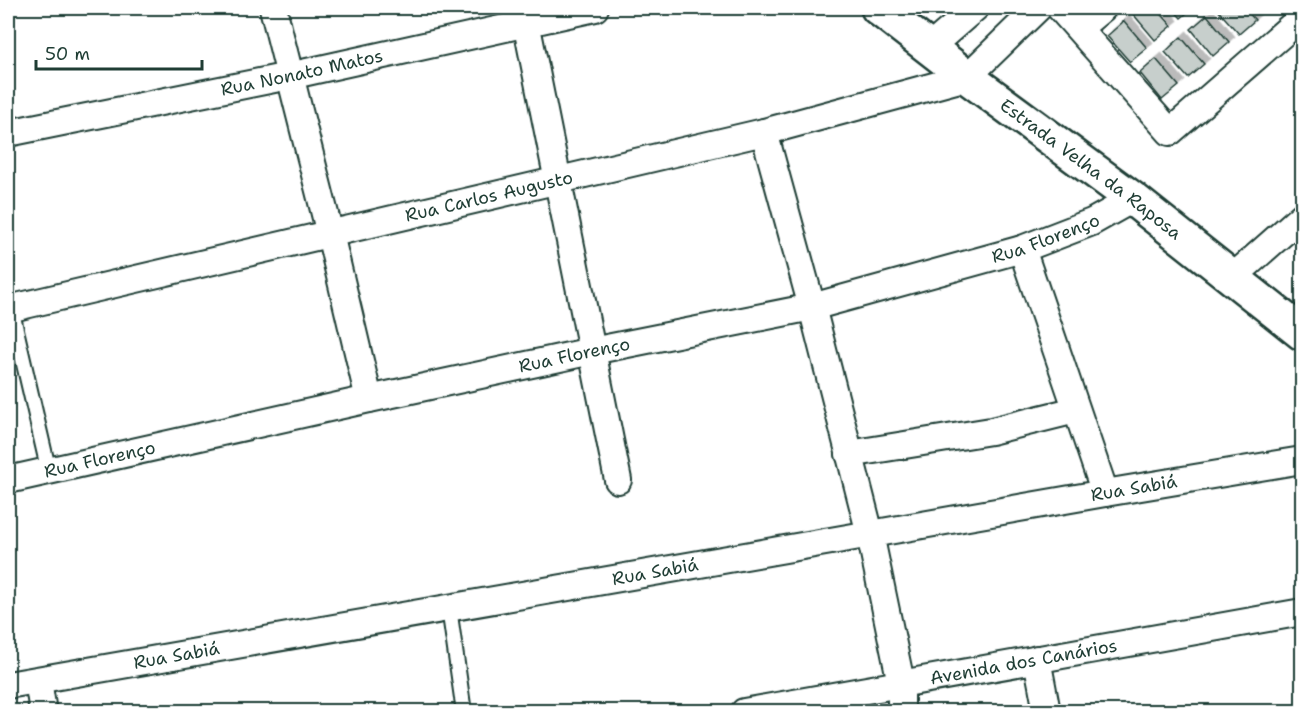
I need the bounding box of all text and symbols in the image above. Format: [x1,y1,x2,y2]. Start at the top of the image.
scale bar [36,33,202,71]
text: 50 m [45,42,90,66]
street label: Rua Nonato Matos [219,43,385,102]
street label: Estrada Velha da Raposa [995,93,1187,245]
street label: Rua Carlos Augusto [403,165,575,228]
street label: Rua Florenço [989,208,1104,269]
street label: Rua Florenço [516,332,632,378]
street label: Rua Florenço [42,435,158,484]
street label: Rua Sabiá [1089,469,1179,507]
street label: Rua Sabiá [610,552,700,591]
street label: Avenida dos Canários [928,633,1119,690]
street label: Rua Sabiá [132,636,221,675]

